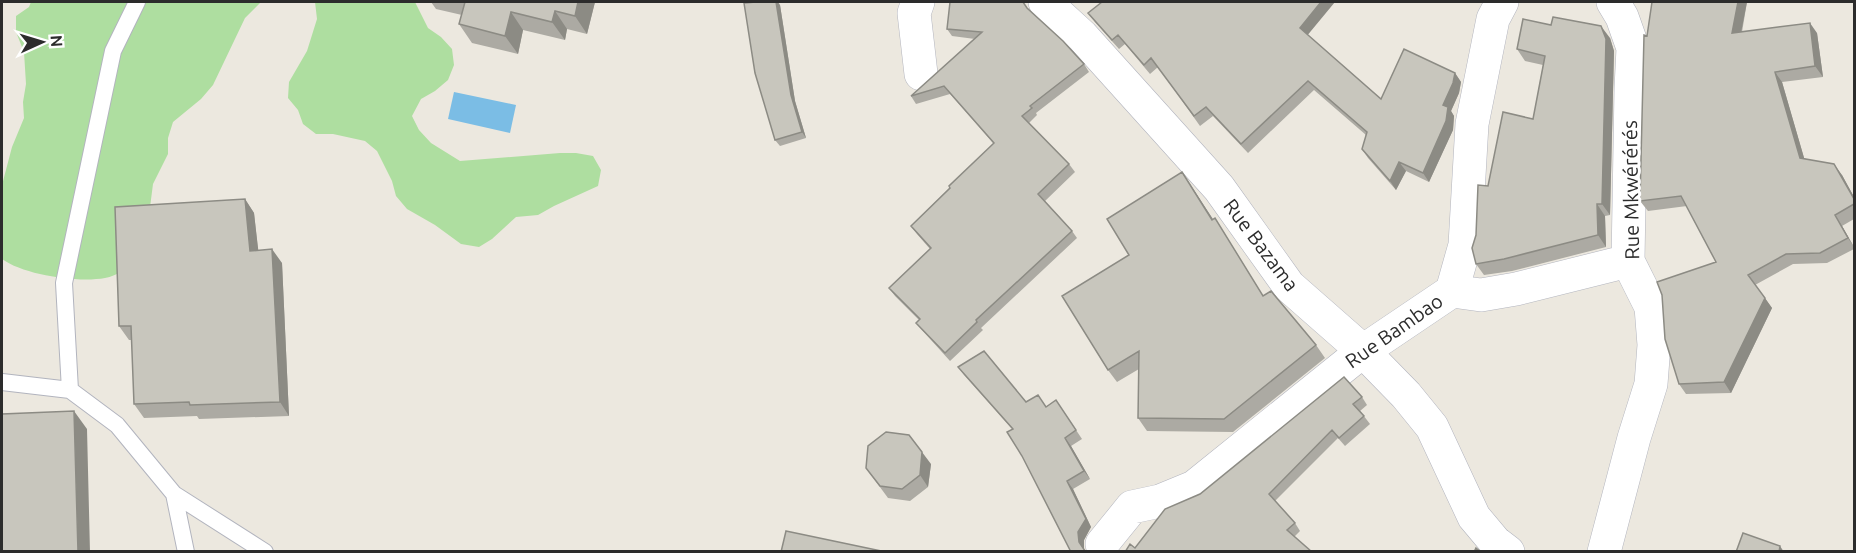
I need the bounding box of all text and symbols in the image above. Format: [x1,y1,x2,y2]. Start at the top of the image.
north arrow [12,12,72,72]
text: N [48,34,66,48]
street label: Rue Mkwérérés [1618,120,1643,260]
street label: Rue Bazama [1219,194,1304,295]
street label: Rue Bambao [1341,289,1447,373]

